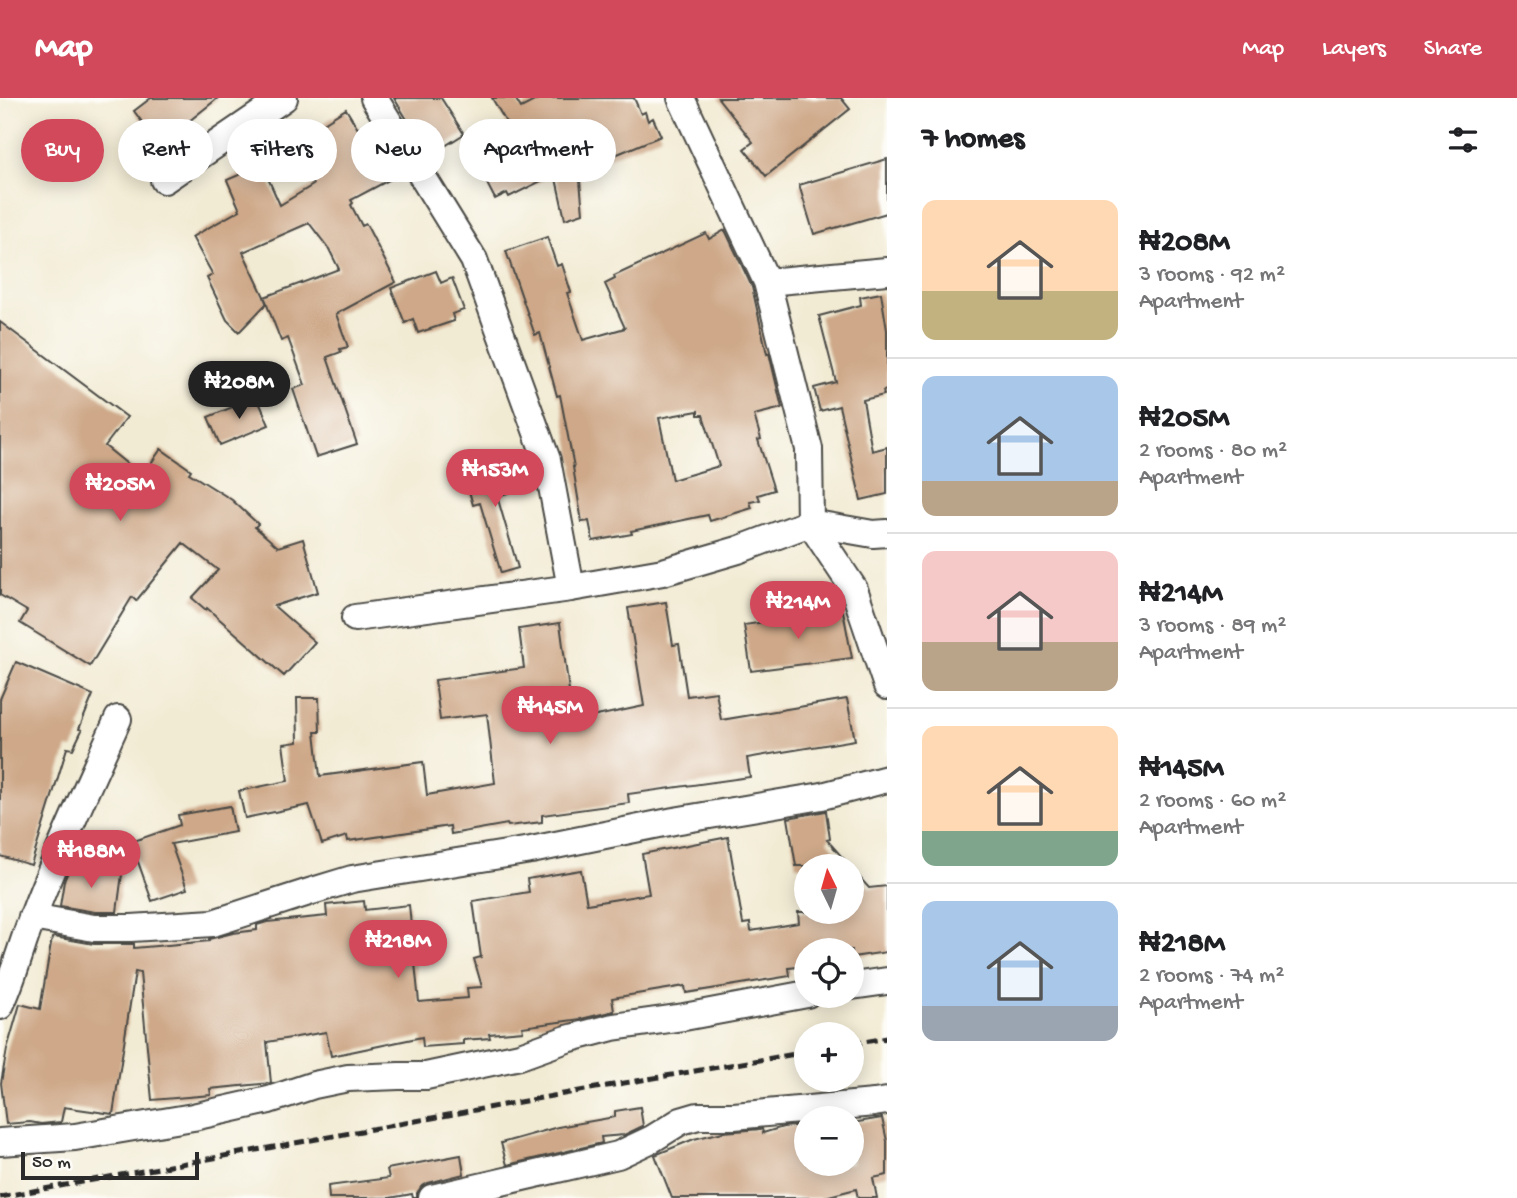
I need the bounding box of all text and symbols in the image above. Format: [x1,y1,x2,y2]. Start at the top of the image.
text: Map [35,30,92,68]
text: Map [1242,35,1284,64]
text: Layers [1322,35,1386,64]
text: Share [1424,35,1482,64]
chip: Buy [21,119,104,182]
chip: Rent [118,119,213,182]
chip: Filters [227,119,337,182]
chip: New [351,119,445,182]
chip: Apartment [459,119,616,182]
icon: filters [1444,121,1482,159]
text: 7 homes [922,123,1024,158]
text: ₦208M [1139,227,1230,262]
icon: home [978,228,1062,312]
text: 3 rooms · 92 m² [1139,262,1285,289]
text: Apartment [1139,289,1243,316]
pin: ₦208M [190,362,288,421]
text: ₦208M [204,370,274,397]
text: ₦205M [1139,403,1229,438]
icon: home [978,404,1062,488]
text: 2 rooms · 80 m² [1139,438,1287,465]
pin: ₦153M [446,450,544,509]
text: ₦153M [462,458,528,485]
pin: ₦205M [71,464,169,523]
text: Apartment [1139,465,1243,492]
text: ₦205M [86,472,155,499]
text: ₦214M [1139,578,1223,613]
icon: home [978,579,1062,663]
pin: ₦214M [749,582,847,641]
text: ₦214M [766,590,830,617]
text: 3 rooms · 89 m² [1139,613,1286,640]
text: Apartment [1139,640,1243,667]
pin: ₦145M [501,686,599,746]
text: ₦145M [518,695,582,722]
text: ₦145M [1139,753,1224,788]
icon: home [978,754,1062,838]
text: 2 rooms · 60 m² [1139,788,1286,815]
text: Apartment [1139,815,1243,842]
pin: ₦188M [42,830,140,890]
text: ₦188M [57,839,125,866]
north arrow [794,854,864,924]
map controls [794,854,864,1176]
pin: ₦218M [349,920,447,980]
text: ₦218M [1139,928,1225,963]
text: ₦218M [365,929,431,956]
icon: home [978,929,1062,1013]
button: locate [794,938,864,1008]
text: 2 rooms · 74 m² [1139,963,1284,990]
text: Apartment [1139,990,1243,1017]
button: + [794,1022,864,1092]
button: − [794,1106,864,1176]
scale bar [21,1149,200,1181]
text: 50 m [32,1152,71,1175]

